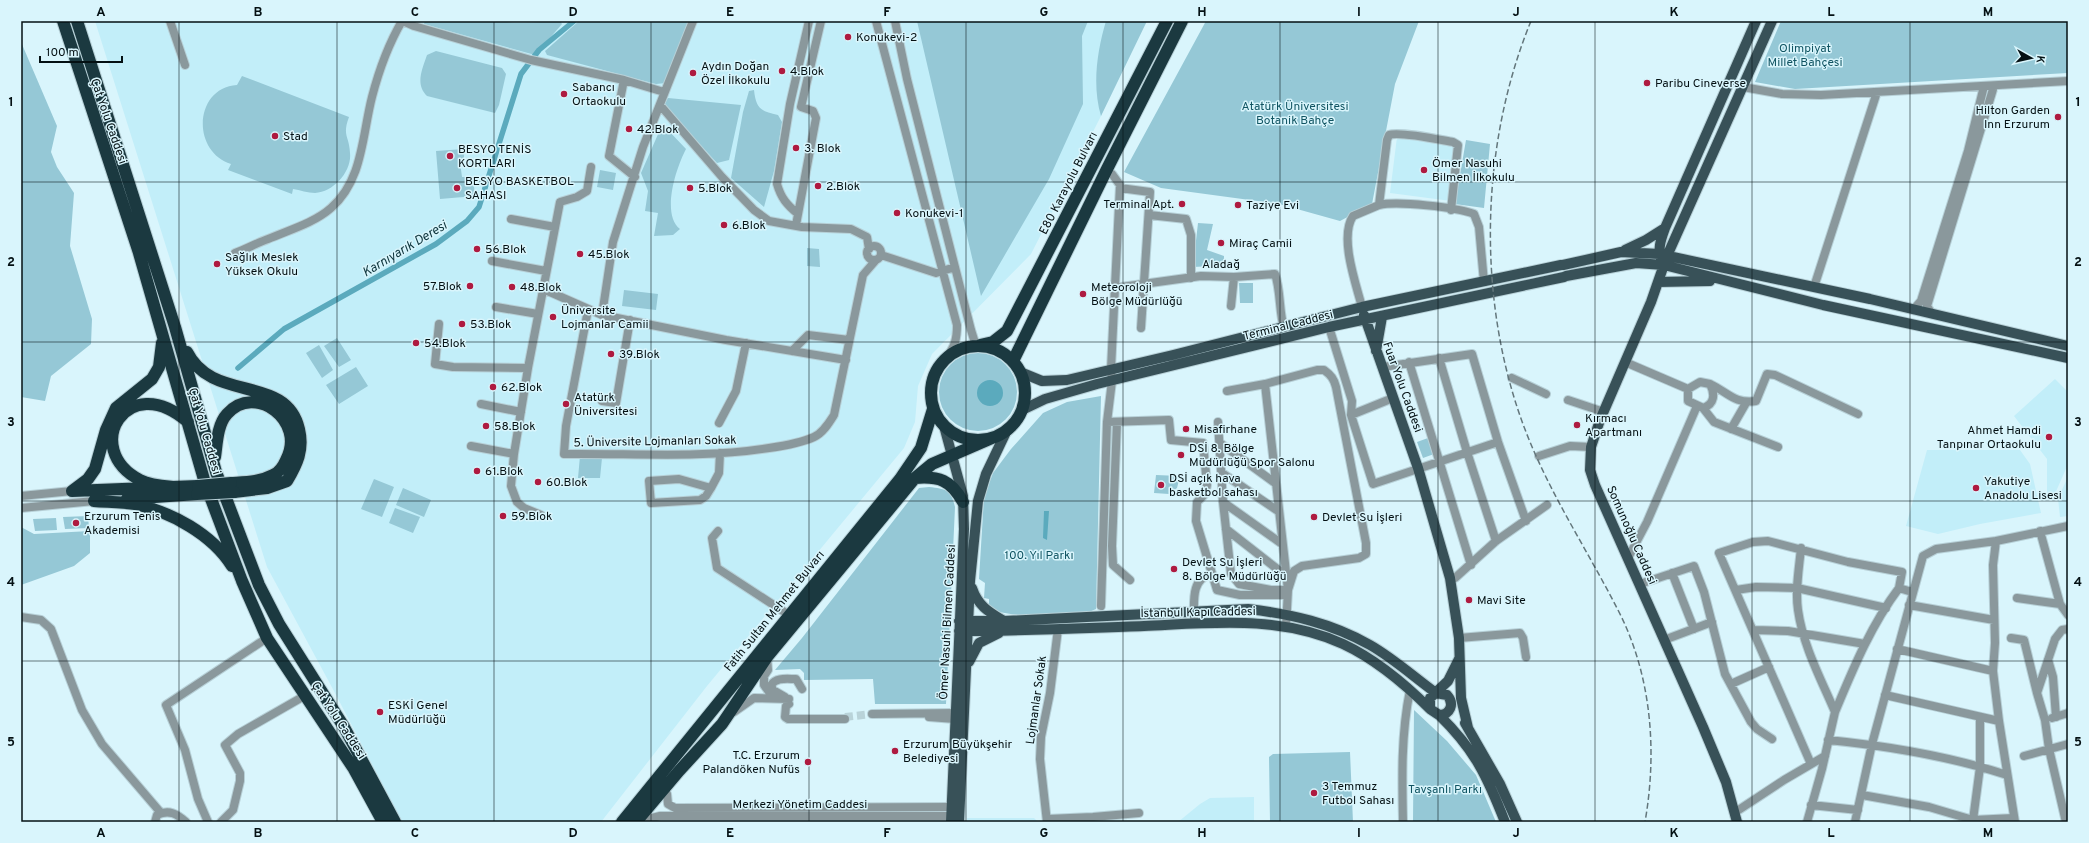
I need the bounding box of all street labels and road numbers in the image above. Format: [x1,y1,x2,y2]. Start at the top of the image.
street label: Çat Yolu Caddesi [86,76,130,166]
street label: E80 Karayolu Bulvarı [1036,129,1102,238]
street label: Aladağ [1202,257,1240,273]
street label: Terminal Caddesi [1242,307,1335,345]
street label: Fuar Yolu Caddesi [1378,340,1426,435]
street label: Çat Yolu Caddesi [184,386,224,476]
street label: 5. Üniversite Lojmanları Sokak [573,433,737,451]
street label: Somunoğlu Caddesi [1602,483,1660,587]
street label: Ömer Nasuhi Bilmen Caddesi [936,544,960,700]
street label: Fatih Sultan Mehmet Bulvarı [721,548,829,675]
street label: İstanbul Kapı Caddesi [1140,604,1256,622]
street label: Lojmanlar Sokak [1023,655,1051,746]
street label: Çat Yolu Caddesi [307,679,369,762]
street label: Merkezi Yönetim Caddesi [733,797,867,813]

